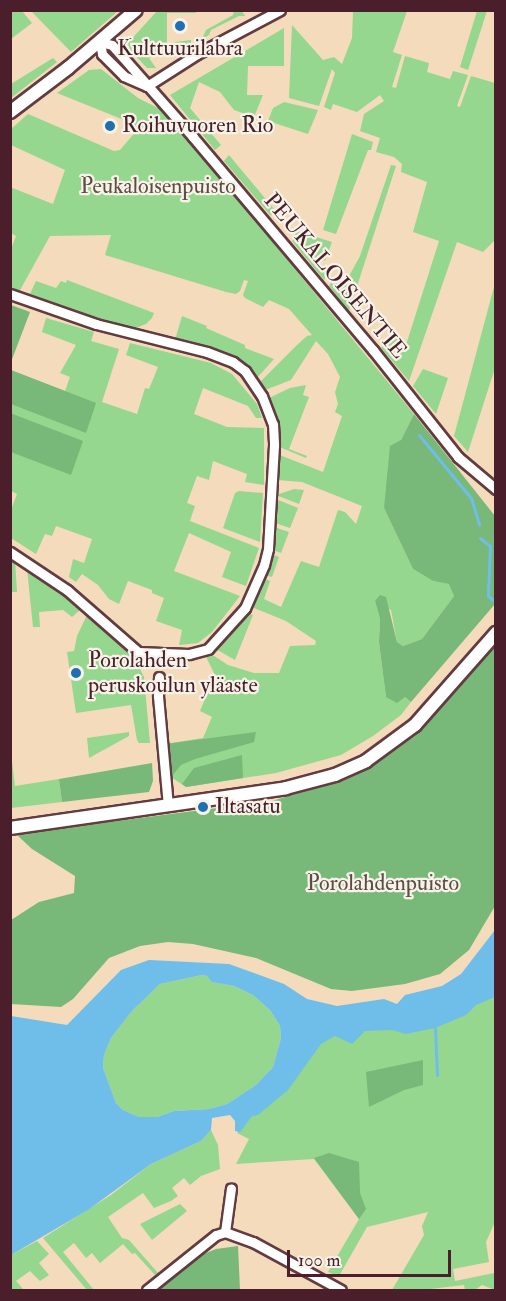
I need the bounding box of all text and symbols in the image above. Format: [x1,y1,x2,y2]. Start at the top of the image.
marker: Kulttuurilabra [173,19,187,33]
place label: Kulttuurilabra [117,36,243,62]
place label: Roihuvuoren Rio [122,113,273,139]
marker: Roihuvuoren Rio [103,119,117,133]
park label: Peukaloisenpuisto [80,174,236,200]
street label: PEUKALOISENTIE [258,188,412,364]
place label: Porolahden peruskoulun yläaste [88,647,258,698]
marker: Porolahden peruskoulun yläaste [69,666,83,680]
place label: Iltasatu [215,794,281,820]
marker: Iltasatu [196,800,210,814]
park label: Porolahdenpuisto [307,871,459,897]
scale bar [290,1238,454,1276]
text: 100 m [298,1249,341,1272]

